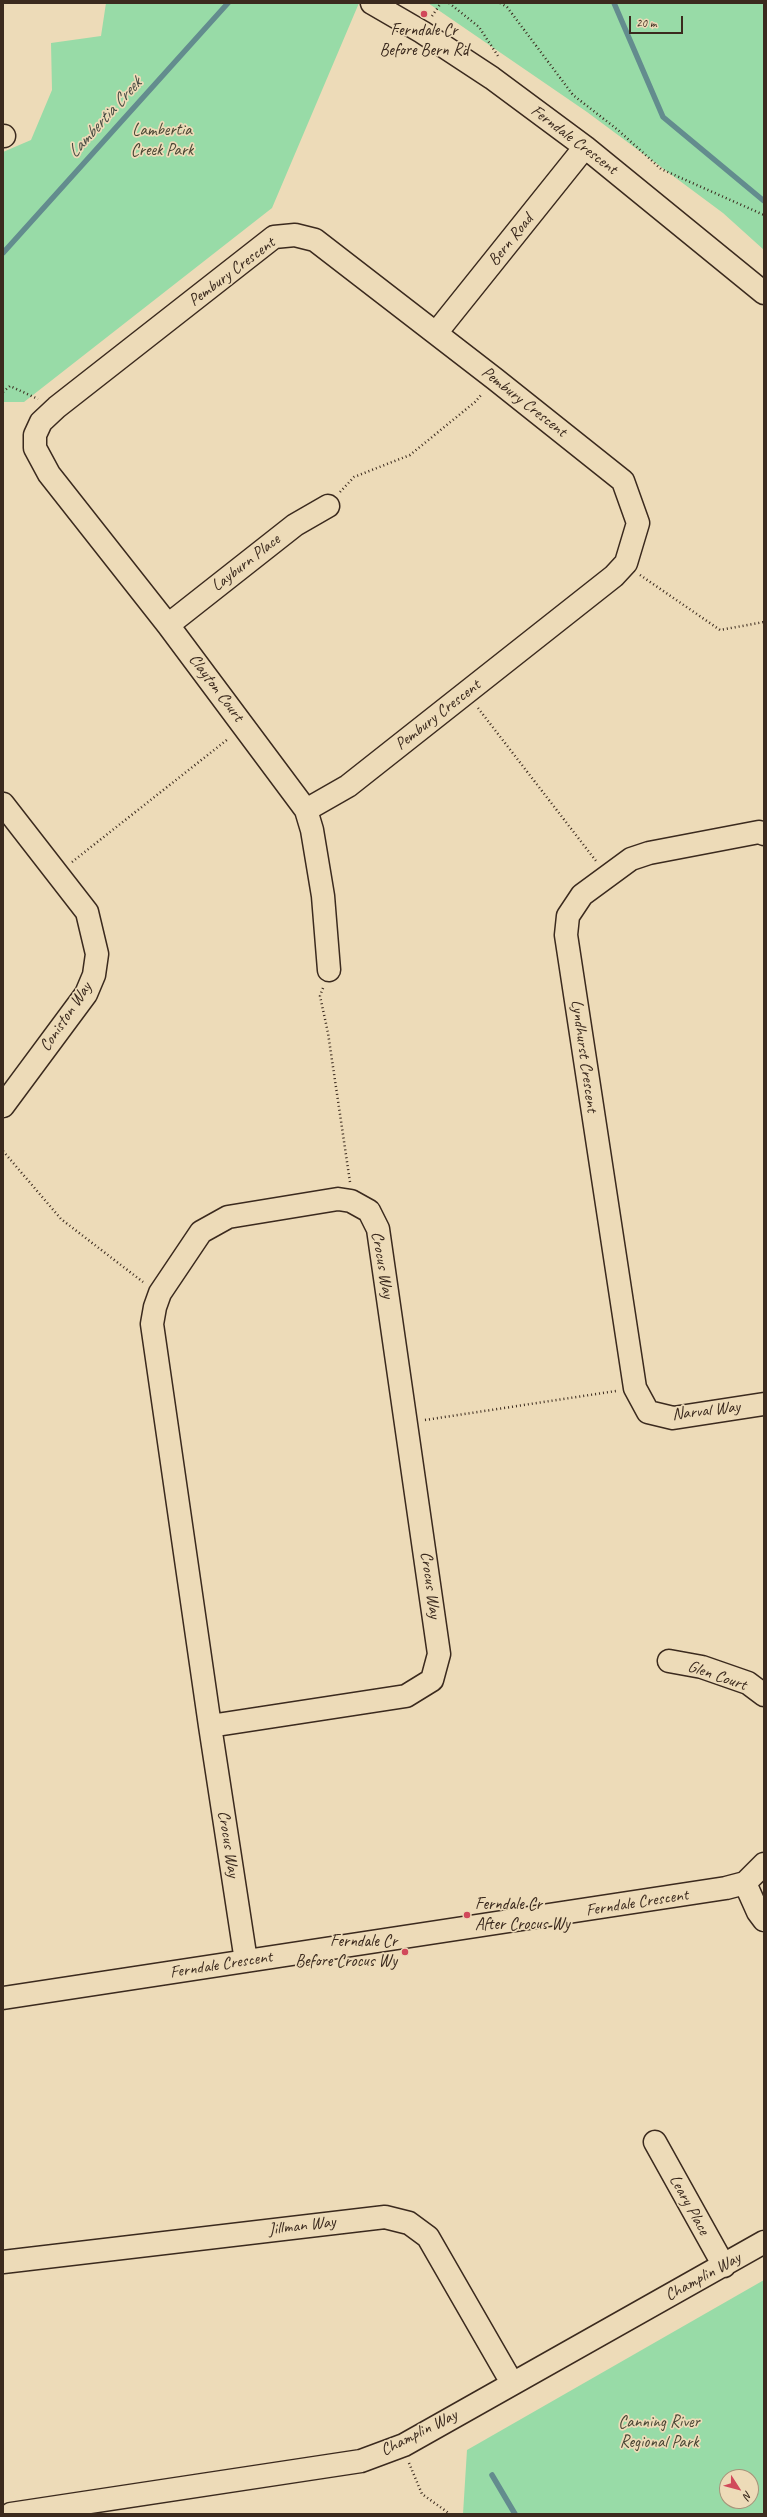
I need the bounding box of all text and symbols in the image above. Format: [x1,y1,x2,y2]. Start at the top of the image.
scale bar [631,8,685,34]
marker: Ferndale Cr Before Bern Rd [419,9,429,19]
text: 20 m [636,15,656,31]
place label: Ferndale Cr Before Bern Rd [380,21,468,61]
water label: Lambertia Creek [63,73,147,163]
street label: Ferndale Crescent [527,101,621,179]
park label: Lambertia Creek Park [131,121,193,161]
street label: Bern Road [484,210,538,270]
street label: Pembury Crescent [185,233,279,311]
street label: Pembury Crescent [477,362,571,442]
street label: Layburn Place [208,530,284,596]
street label: Clayton Court [184,650,248,726]
street label: Pembury Crescent [391,675,485,755]
street label: Coniston Way [35,978,97,1056]
street label: Lyndhurst Crescent [566,998,602,1114]
street label: Crocus Way [366,1230,398,1300]
street label: Narval Way [671,1397,741,1425]
street label: Crocus Way [415,1550,445,1620]
street label: Glen Court [685,1656,749,1696]
street label: Crocus Way [213,1809,243,1879]
street label: Ferndale Crescent [584,1885,690,1921]
place label: Ferndale Cr After Crocus Wy [475,1895,570,1935]
marker: Ferndale Cr After Crocus Wy [462,1910,472,1920]
place label: Ferndale Cr Before Crocus Wy [295,1932,397,1972]
street label: Ferndale Crescent [168,1947,274,1983]
marker: Ferndale Cr Before Crocus Wy [400,1947,410,1957]
street label: Leary Place [664,2171,714,2239]
street label: Jillman Way [267,2212,337,2240]
street label: Champlin Way [662,2248,744,2306]
street label: Champlin Way [377,2405,461,2461]
park label: Canning River Regional Park [618,2413,700,2453]
north arrow [719,2469,759,2509]
text: N [740,2489,756,2502]

